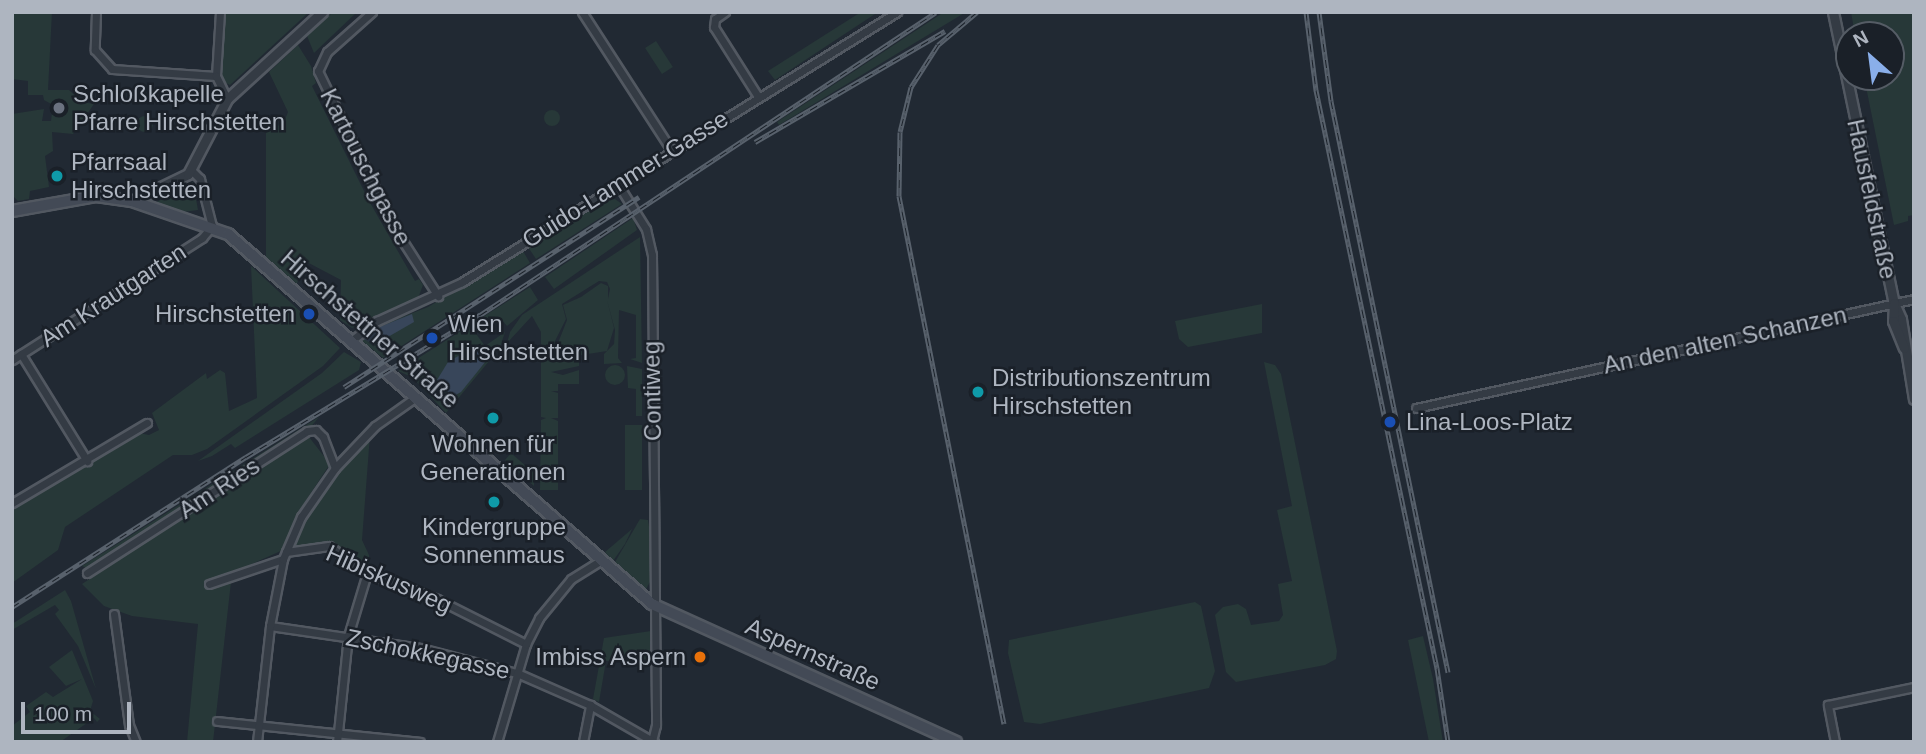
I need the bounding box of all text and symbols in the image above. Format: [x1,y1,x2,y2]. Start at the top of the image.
north arrow [1835,21,1905,91]
text: N [1850,26,1872,51]
place label: Schloßkapelle Pfarre Hirschstetten [73,80,285,136]
street label: Kartouschgasse [314,84,418,250]
marker: Schloßkapelle Pfarre Hirschstetten [51,100,67,116]
street label: Guido-Lammer-Gasse [517,104,733,254]
street label: Hausfeldstraße [1841,116,1903,282]
place label: Pfarrsaal Hirschstetten [71,148,211,204]
marker: Pfarrsaal Hirschstetten [49,168,65,184]
street label: Am Krautgarten [35,237,191,353]
street label: Hirschstettner Straße [275,244,465,414]
place label: Hirschstetten [155,300,295,328]
street label: An den alten Schanzen [1601,300,1849,380]
marker: Hirschstetten [301,306,317,322]
place label: Wien Hirschstetten [448,310,588,366]
marker: Wien Hirschstetten [422,328,442,348]
street label: Contiweg [637,341,667,441]
place label: Distributionszentrum Hirschstetten [992,364,1211,420]
marker: Distributionszentrum Hirschstetten [970,384,986,400]
place label: Lina-Loos-Platz [1406,408,1573,436]
marker: Wohnen für Generationen [485,410,501,426]
marker: Lina-Loos-Platz [1380,412,1400,432]
place label: Wohnen für Generationen [420,430,566,486]
street label: Am Ries [173,451,265,525]
marker: Kindergruppe Sonnenmaus [486,494,502,510]
place label: Kindergruppe Sonnenmaus [422,513,566,569]
street label: Hibiskusweg [322,538,456,620]
street label: Aspernstraße [741,612,885,696]
street label: Zschokkegasse [343,623,513,685]
place label: Imbiss Aspern [534,643,686,671]
marker: Imbiss Aspern [692,649,708,665]
scale bar [24,688,135,732]
text: 100 m [34,702,92,725]

